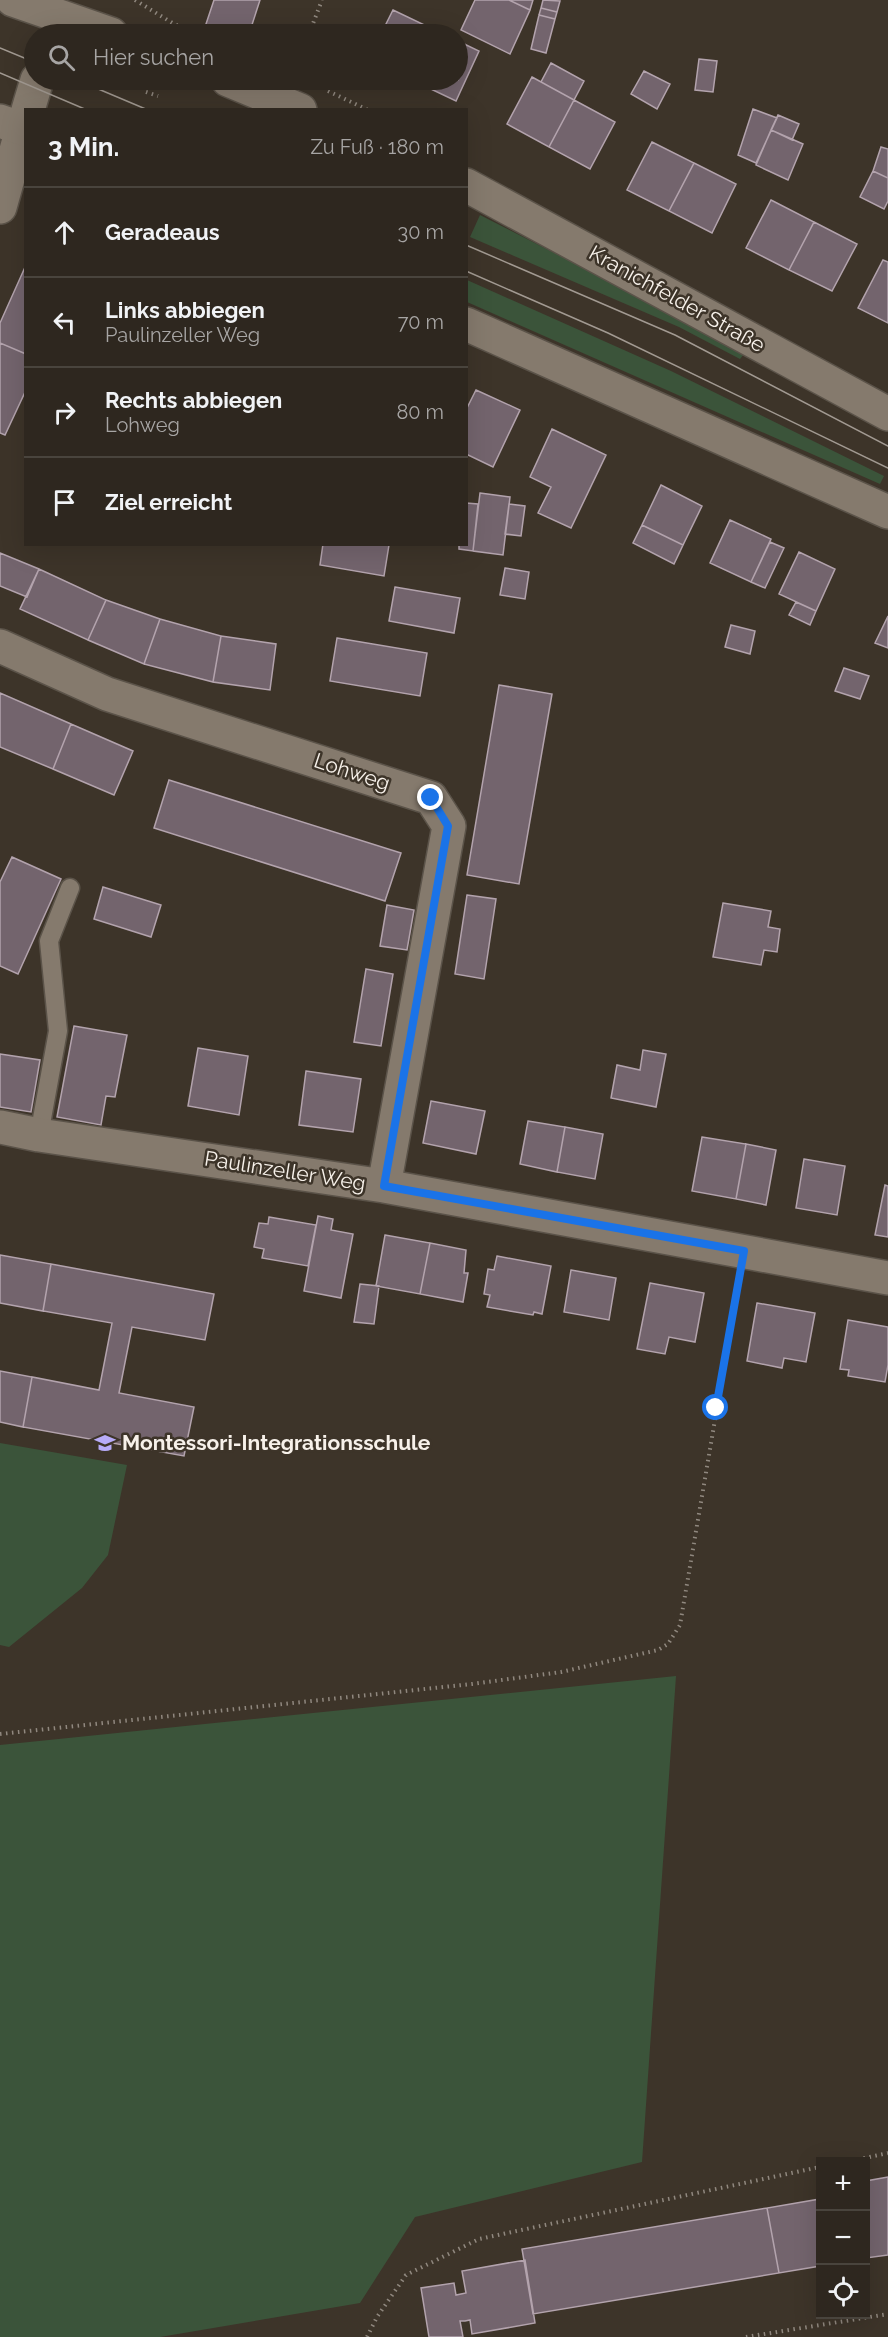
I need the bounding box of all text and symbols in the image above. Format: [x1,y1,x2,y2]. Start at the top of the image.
search box [24,24,468,90]
icon: search [45,41,78,74]
text: Hier suchen [93,44,214,70]
text: 3 Min. [48,132,119,162]
text: Zu Fuß · 180 m [311,135,444,159]
icon: ahead [48,216,81,249]
text: Geradeaus [105,219,220,245]
text: 30 m [398,220,444,244]
street label: Kranichfelder Straße [585,240,770,357]
text: Links abbiegen [105,297,265,323]
icon: left [48,306,81,339]
text: 70 m [398,310,444,334]
text: Paulinzeller Weg [105,323,260,347]
text: Rechts abbiegen [105,387,282,413]
icon: right [48,396,81,429]
text: 80 m [396,400,444,424]
text: Lohweg [105,413,180,437]
icon: arrive [48,486,81,519]
text: Ziel erreicht [105,489,232,515]
street label: Lohweg [311,748,393,796]
route end [417,784,443,810]
street label: Paulinzeller Weg [203,1145,368,1196]
route start [702,1394,728,1420]
place label: Montessori-Integrationsschule [122,1430,431,1455]
school or university icon: Montessori-Integrationsschule [93,1431,117,1455]
map controls [816,2157,870,2319]
button: + [816,2157,870,2211]
button: − [816,2211,870,2265]
button: locate [816,2265,870,2319]

